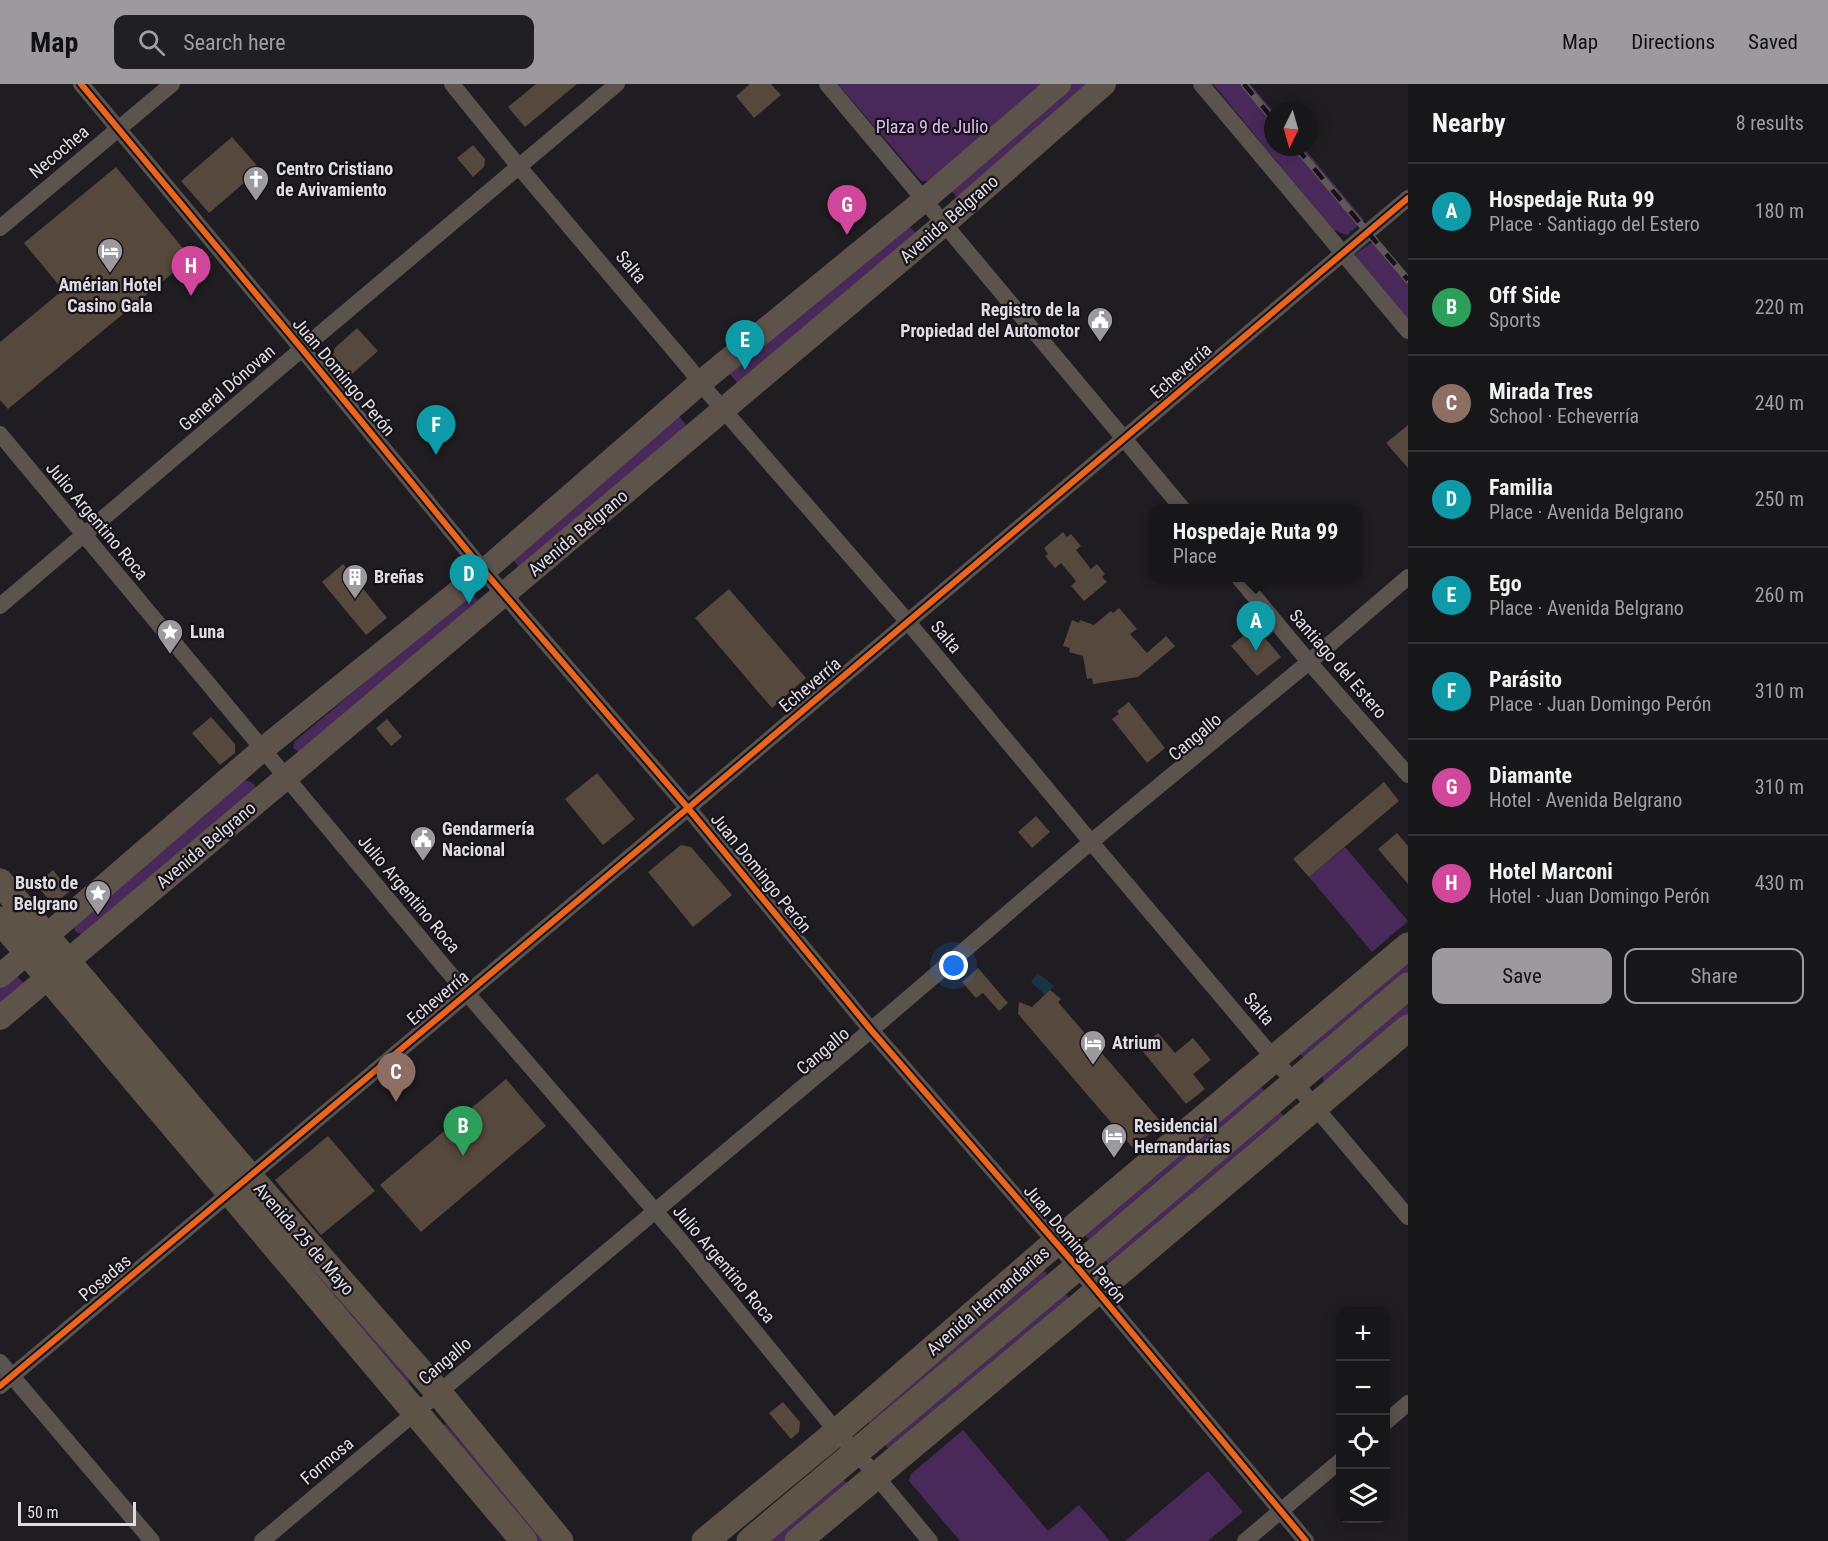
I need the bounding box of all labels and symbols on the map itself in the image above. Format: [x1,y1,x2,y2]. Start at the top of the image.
north arrow [1264,102,1318,156]
park label: Plaza 9 de Julio [876,116,988,137]
street label: Necochea [25,121,93,182]
place label: Centro Cristiano de Avivamiento [276,158,393,200]
church icon: Centro Cristiano de Avivamiento [241,164,271,202]
street label: Avenida Belgrano [895,170,1002,267]
pin: G [828,186,866,235]
hotel icon: Amérian Hotel Casino Gala [95,236,125,274]
pin: H [172,246,210,296]
street label: Salta [612,246,651,287]
place label: Amérian Hotel Casino Gala [59,274,161,316]
place label: Registro de la Propiedad del Automotor [900,299,1080,341]
public building icon: Registro de la Propiedad del Automotor [1085,305,1115,343]
street label: Juan Domingo Perón [289,313,400,440]
pin: E [726,320,764,370]
street label: Echeverría [1146,338,1215,403]
street label: General Dónovan [174,340,279,435]
pin: F [416,406,456,455]
street label: Julio Argentino Roca [42,457,153,584]
street label: Avenida Belgrano [524,485,632,580]
pin: D [450,554,488,604]
building icon: Breñas [340,562,370,600]
place label: Breñas [374,566,424,587]
pin: A [1236,602,1276,651]
street label: Santiago del Estero [1285,605,1391,723]
street label: Salta [927,616,966,657]
place icon: Luna [155,617,185,655]
place label: Luna [190,621,225,642]
street label: Echeverría [775,653,845,716]
street label: Cangallo [1164,709,1225,765]
street label: Avenida Belgrano [152,797,260,892]
street label: Juan Domingo Perón [707,809,816,937]
place label: Gendarmería Nacional [442,818,535,860]
public building icon: Gendarmería Nacional [408,824,438,862]
street label: Julio Argentino Roca [354,830,465,957]
place label: Busto de Belgrano [14,872,78,914]
place icon: Busto de Belgrano [83,878,113,916]
your location [939,951,968,980]
street label: Echeverría [403,966,473,1029]
street label: Salta [1240,988,1279,1029]
street label: Cangallo [792,1023,853,1079]
hotel icon: Atrium [1078,1028,1108,1066]
place label: Atrium [1112,1032,1161,1053]
pin: C [376,1052,416,1102]
pin: B [444,1106,482,1156]
place label: Residencial Hernandarias [1134,1115,1230,1157]
hotel icon: Residencial Hernandarias [1099,1121,1129,1159]
street label: Avenida 25 de Mayo [250,1178,359,1299]
street label: Juan Domingo Perón [1020,1180,1131,1307]
street label: Julio Argentino Roca [669,1200,780,1327]
street label: Avenida Hernandarias [922,1242,1053,1360]
street label: Posadas [74,1250,135,1305]
street label: Cangallo [414,1333,475,1389]
street label: Formosa [296,1433,357,1489]
scale bar [18,1499,136,1526]

